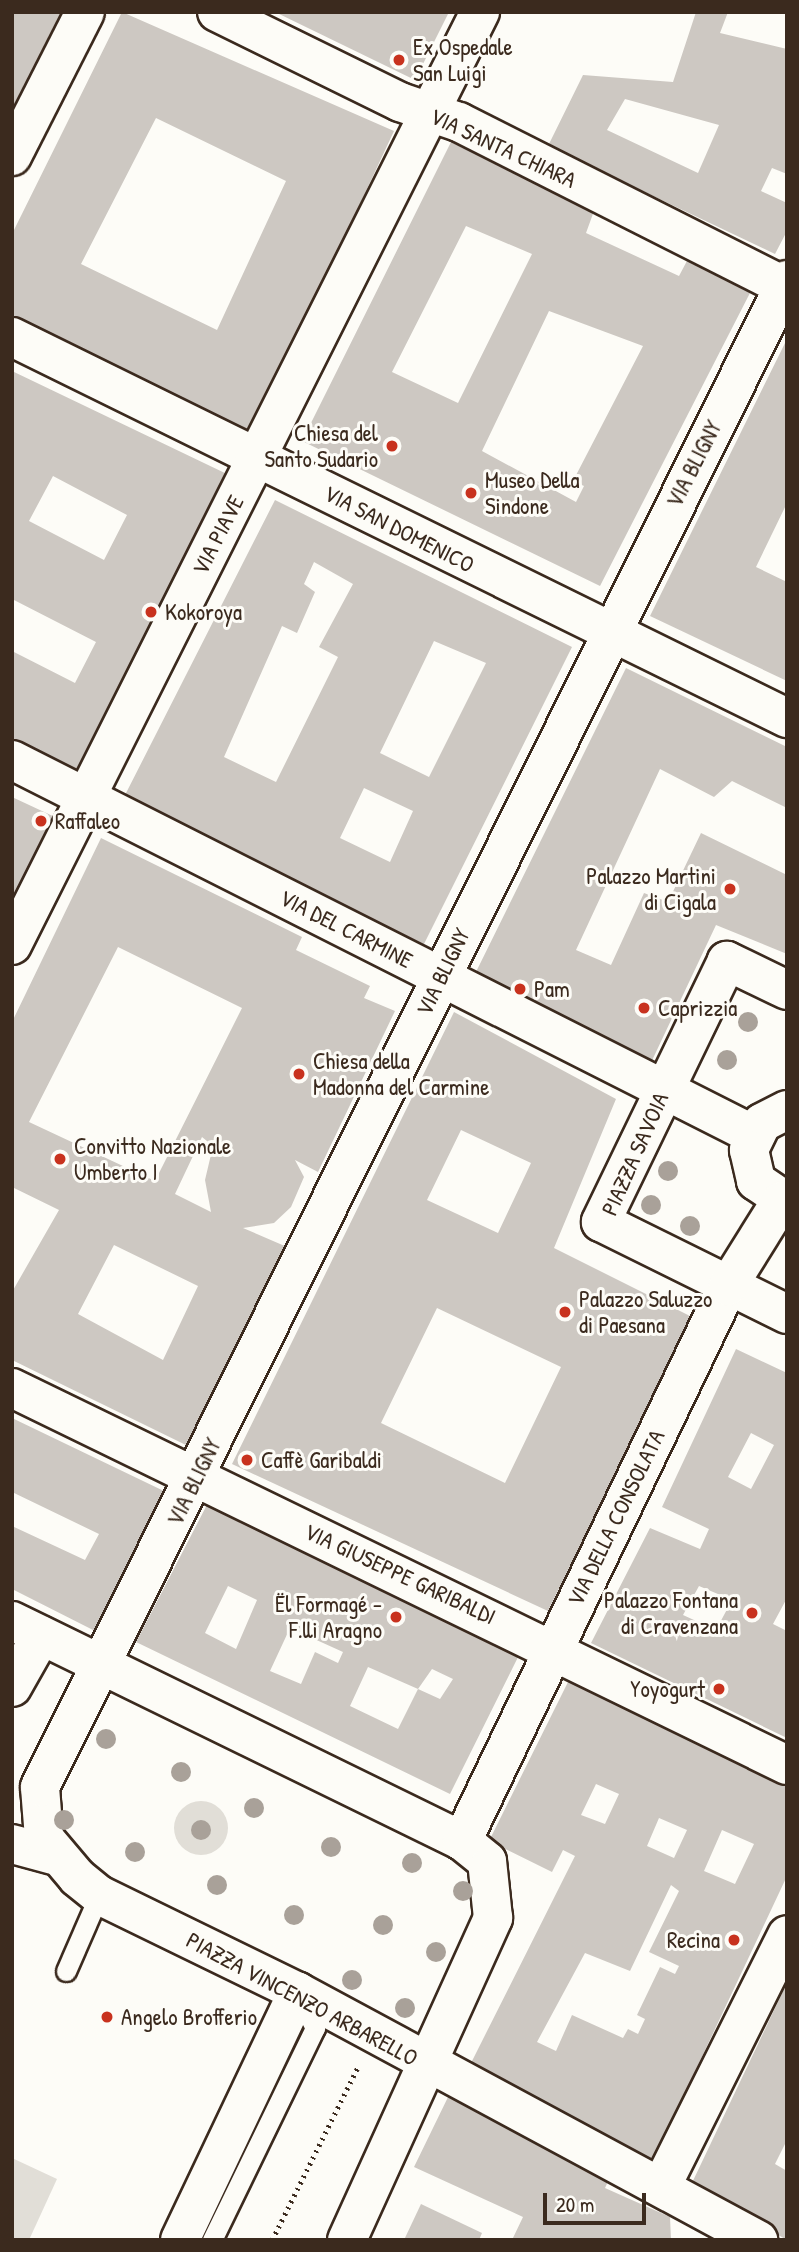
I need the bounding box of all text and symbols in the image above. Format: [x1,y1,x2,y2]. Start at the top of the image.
place label: Ex Ospedale San Luigi [413,33,513,87]
marker: Ex Ospedale San Luigi [391,52,407,68]
street label: VIA SANTA CHIARA [426,102,580,194]
street label: VIA BLIGNY [660,416,728,512]
place label: Chiesa del Santo Sudario [265,419,378,473]
marker: Chiesa del Santo Sudario [384,438,400,454]
place label: Museo Della Sindone [485,466,579,520]
street label: VIA SAN DOMENICO [319,479,479,579]
marker: Museo Della Sindone [463,485,479,501]
street label: VIA PIAVE [186,491,250,579]
place label: Kokoroya [165,598,242,626]
marker: Kokoroya [143,604,159,620]
place label: Raffaleo [55,807,120,835]
marker: Raffaleo [33,813,49,829]
place label: Palazzo Martini di Cigala [586,862,716,916]
marker: Palazzo Martini di Cigala [722,881,738,897]
street label: VIA DEL CARMINE [275,884,417,974]
street label: VIA BLIGNY [410,924,476,1020]
place label: Pam [534,975,570,1003]
marker: Pam [512,981,528,997]
place label: Caprizzia [658,994,737,1022]
marker: Caprizzia [636,1000,652,1016]
place label: Chiesa della Madonna del Carmine [313,1047,489,1101]
marker: Chiesa della Madonna del Carmine [291,1066,307,1082]
street label: PIAZZA SAVOIA [596,1088,674,1220]
place label: Convitto Nazionale Umberto I [74,1132,231,1186]
marker: Convitto Nazionale Umberto I [52,1151,68,1167]
place label: Palazzo Saluzzo di Paesana [579,1285,712,1339]
marker: Palazzo Saluzzo di Paesana [557,1304,573,1320]
street label: VIA DELLA CONSOLATA [561,1426,671,1610]
street label: VIA BLIGNY [161,1434,227,1530]
place label: Caffè Garibaldi [261,1446,382,1474]
marker: Caffè Garibaldi [239,1452,255,1468]
street label: VIA GIUSEPPE GARIBALDI [300,1518,500,1630]
place label: Palazzo Fontana di Cravenzana [604,1586,738,1640]
place label: Ël Formagé - F.lli Aragno [275,1590,382,1644]
marker: Palazzo Fontana di Cravenzana [744,1605,760,1621]
marker: Ël Formagé - F.lli Aragno [388,1609,404,1625]
place label: Yoyogurt [630,1675,705,1703]
marker: Yoyogurt [711,1681,727,1697]
street label: PIAZZA VINCENZO ARBARELLO [182,1926,422,2072]
place label: Recina [667,1926,720,1954]
marker: Recina [726,1932,742,1948]
place label: Angelo Brofferio [121,2003,257,2031]
marker: Angelo Brofferio [99,2009,115,2025]
scale bar [547,2178,650,2222]
text: 20 m [556,2190,594,2219]

